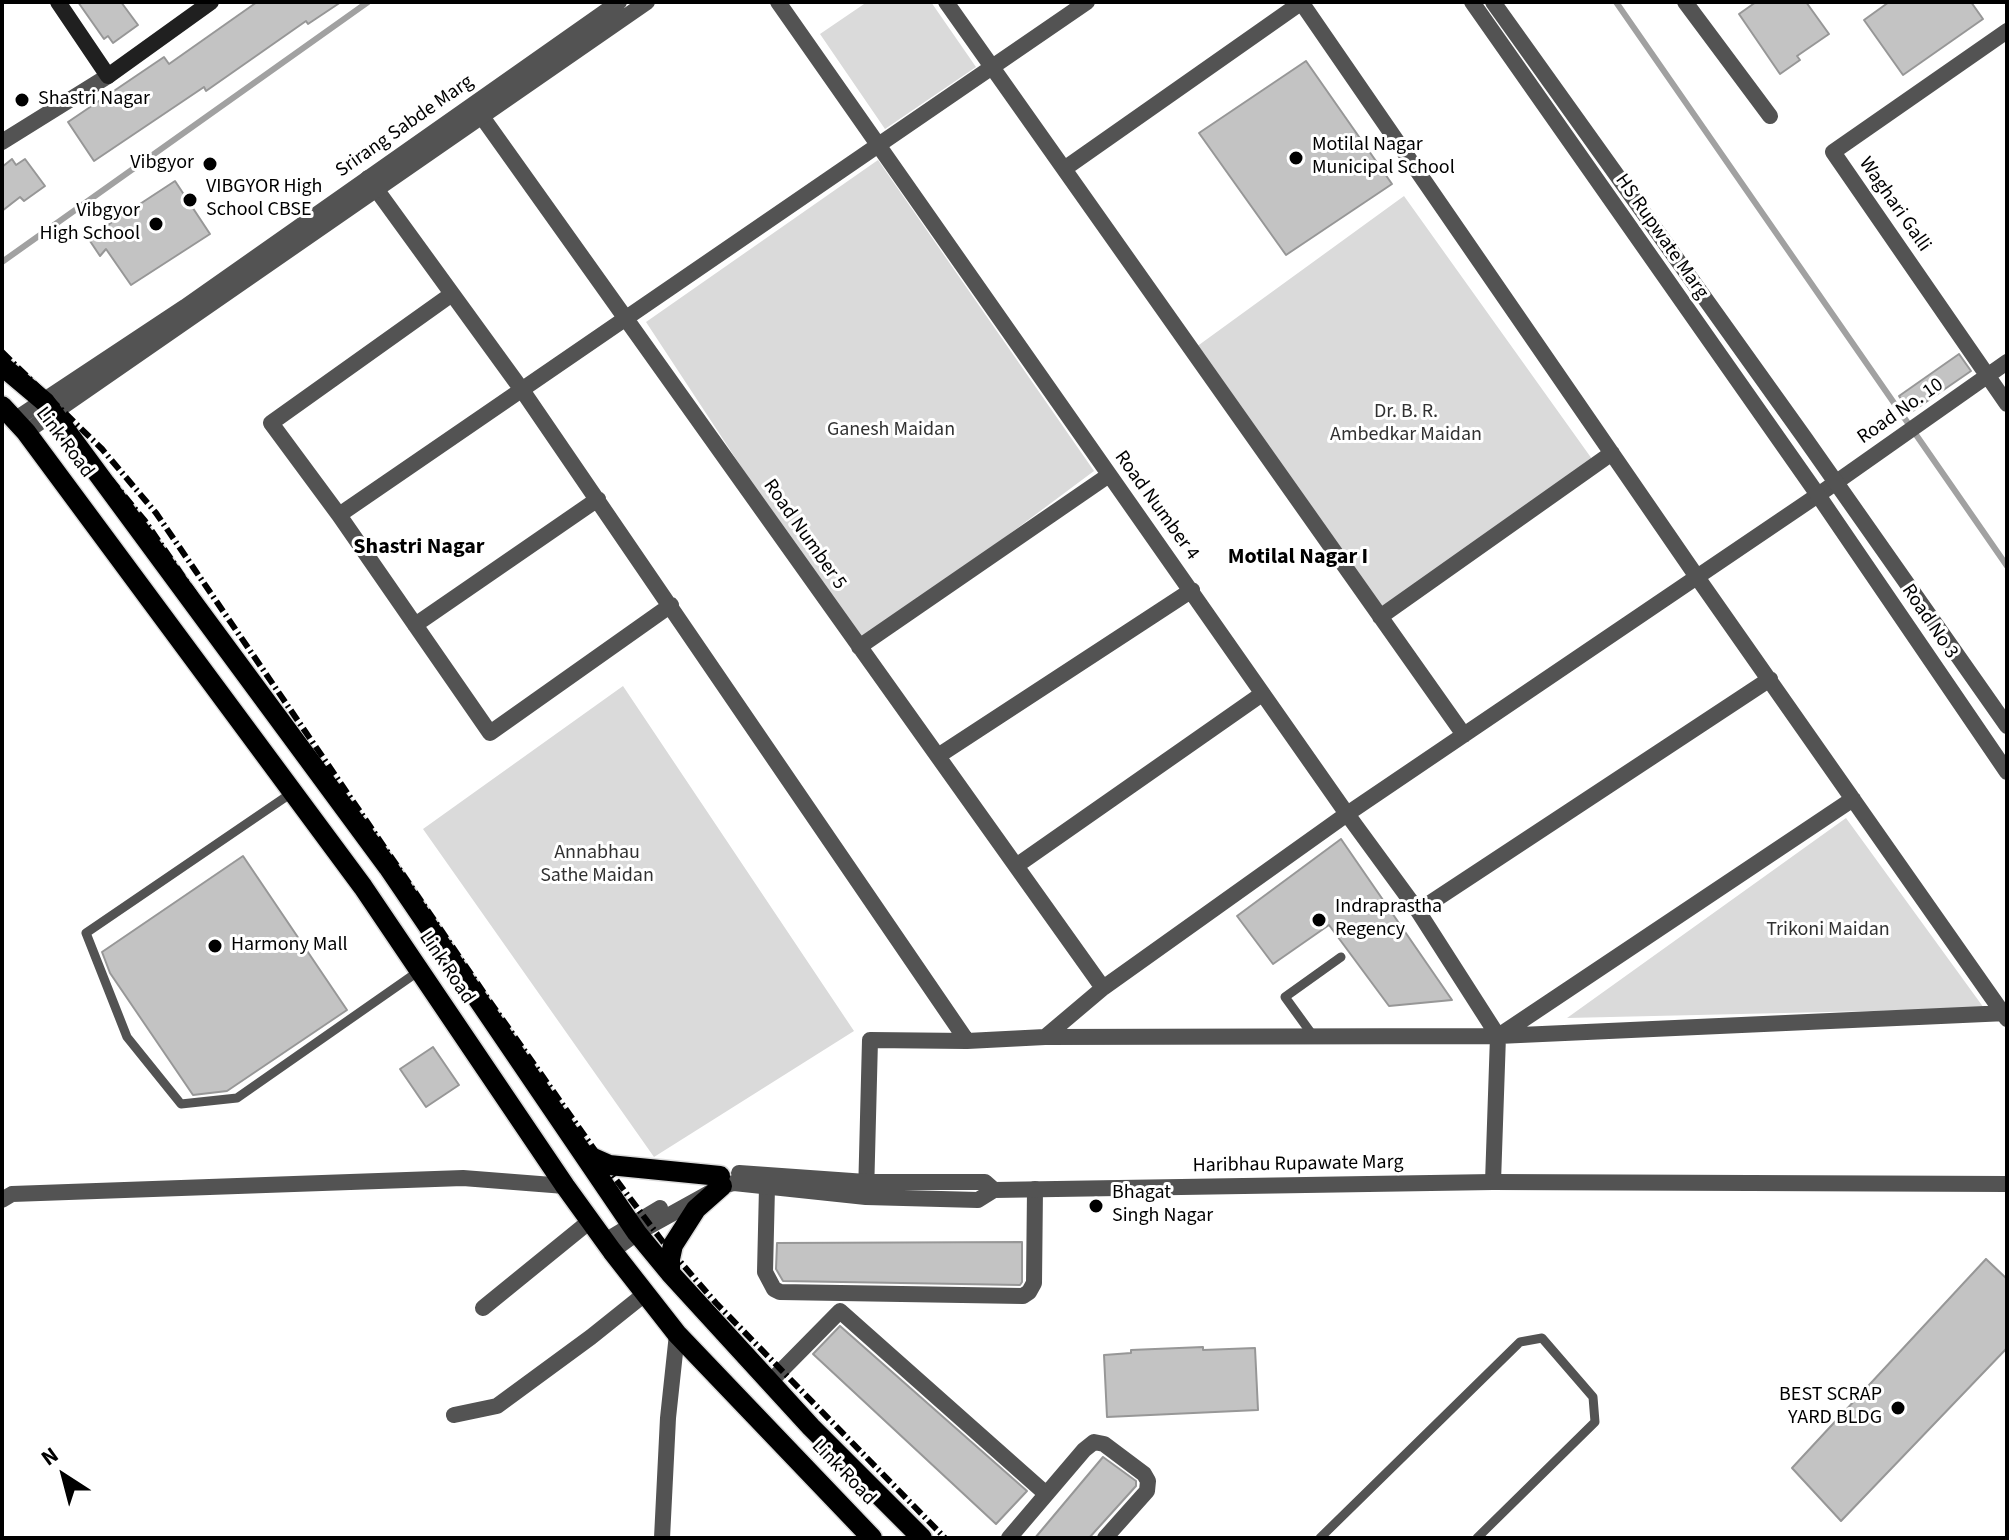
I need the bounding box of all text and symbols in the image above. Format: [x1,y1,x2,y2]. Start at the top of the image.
street label: Srirang Sabde Marg [332,71,478,183]
place label: Shastri Nagar [38,88,150,112]
marker: Shastri Nagar [13,91,31,109]
place label: Motilal Nagar Municipal School [1312,134,1455,181]
marker: Motilal Nagar Municipal School [1287,149,1305,167]
place label: Vibgyor [130,152,194,176]
street label: Waghari Galli [1853,153,1935,257]
marker: Vibgyor [201,155,219,173]
street label: HS Rupwate Marg [1609,170,1713,304]
place label: VIBGYOR High School CBSE [206,176,322,223]
marker: VIBGYOR High School CBSE [181,191,199,209]
place label: Vibgyor High School [40,200,140,247]
marker: Vibgyor High School [147,215,165,233]
street label: Road No. 10 [1853,374,1949,450]
park label: Dr. B. R. Ambedkar Maidan [1330,401,1482,448]
street label: Link Road [30,403,98,483]
park label: Ganesh Maidan [827,419,955,443]
street label: Road Number 4 [1108,447,1204,565]
street label: Road Number 5 [757,475,851,595]
district label: Shastri Nagar [353,535,485,561]
district label: Motilal Nagar I [1228,545,1368,571]
street label: Road No 3 [1895,580,1963,664]
park label: Annabhau Sathe Maidan [540,842,654,889]
place label: Indraprastha Regency [1335,896,1442,943]
marker: Indraprastha Regency [1310,911,1328,929]
park label: Trikoni Maidan [1766,919,1890,943]
street label: Link Road [413,927,479,1009]
place label: Harmony Mall [231,934,348,958]
marker: Harmony Mall [206,937,224,955]
street label: Haribhau Rupawate Marg [1192,1151,1404,1179]
place label: Bhagat Singh Nagar [1112,1182,1213,1229]
marker: Bhagat Singh Nagar [1087,1197,1105,1215]
place label: BEST SCRAP YARD BLDG [1779,1384,1882,1431]
marker: BEST SCRAP YARD BLDG [1889,1399,1907,1417]
street label: Link Road [806,1435,880,1511]
north arrow [24,1436,104,1516]
text: N [35,1439,65,1474]

